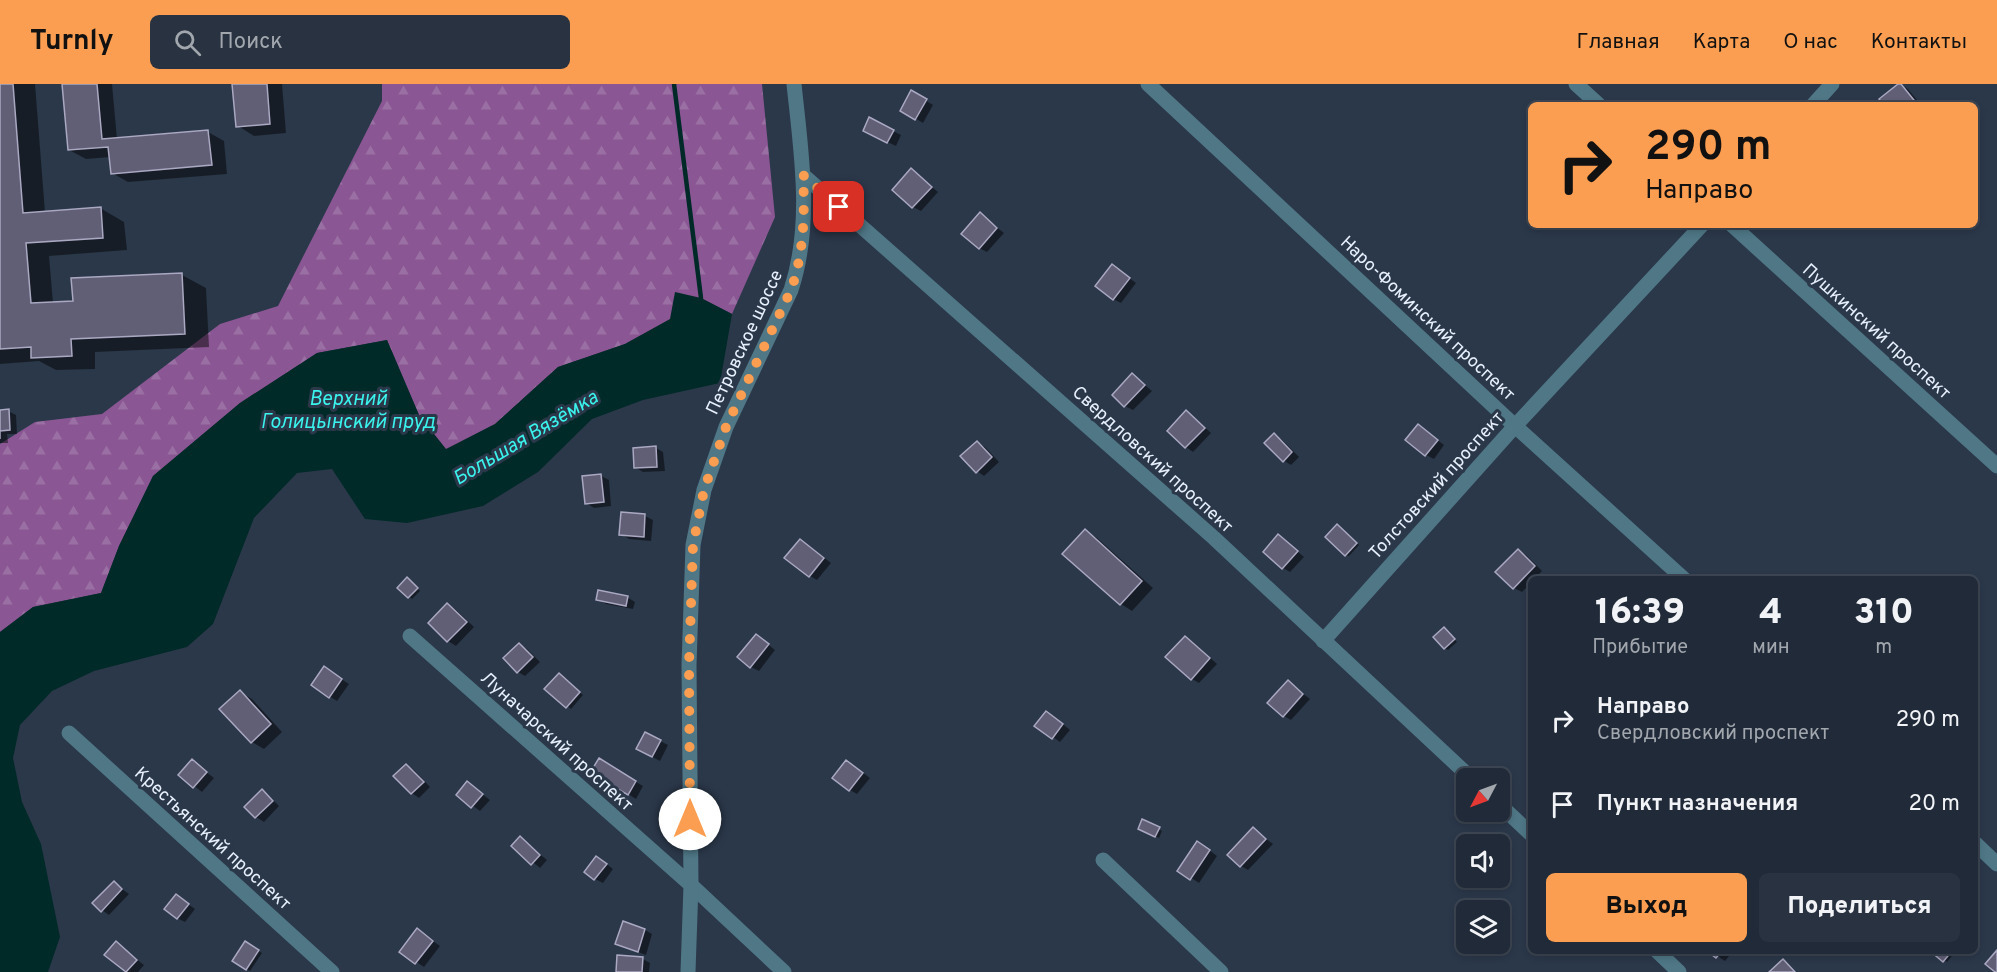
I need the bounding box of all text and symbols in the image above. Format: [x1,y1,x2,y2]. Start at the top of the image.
search box [150,15,570,69]
text: Turnly [30,24,114,60]
icon: search [171,26,204,59]
text: Поиск [219,29,283,56]
text: Главная [1576,29,1660,56]
text: Карта [1693,29,1750,56]
text: О нас [1783,29,1838,56]
text: Контакты [1871,29,1967,56]
text: 290 m [1645,122,1772,175]
icon: right [1546,126,1624,204]
text: Направо [1645,174,1753,208]
pin [813,181,864,232]
icon: arrive [822,190,855,223]
street label: Наро-Фоминский проспект [1335,232,1519,406]
street label: Пушкинский проспект [1797,259,1955,405]
street label: Петровское шоссе [702,267,789,419]
street label: Свердловский проспект [1067,382,1237,539]
water label: Большая Вязёмка [449,385,604,492]
water label: Верхний Голицынский пруд [261,387,435,436]
street label: Толстовский проспект [1365,407,1510,565]
text: 16:39 [1595,591,1685,637]
text: 4 [1759,591,1783,637]
text: 310 [1854,591,1914,637]
text: Прибытие [1592,635,1688,661]
text: мин [1752,635,1790,661]
text: m [1875,635,1892,661]
street label: Луначарский проспект [475,667,637,817]
text: Направо [1597,694,1689,721]
icon: right [1546,704,1579,737]
text: 290 m [1896,707,1960,734]
text: Свердловский проспект [1597,721,1829,747]
street label: Крестьянский проспект [129,763,295,916]
north arrow [1456,768,1510,822]
map controls [1456,768,1510,954]
position arrow [658,787,722,851]
icon: arrive [1546,788,1579,821]
text: Пункт назначения [1597,791,1798,818]
text: 20 m [1909,791,1960,818]
button: sound [1456,834,1510,888]
button: Выход [1546,873,1747,942]
button: Поделиться [1759,873,1960,942]
button: layers [1456,900,1510,954]

